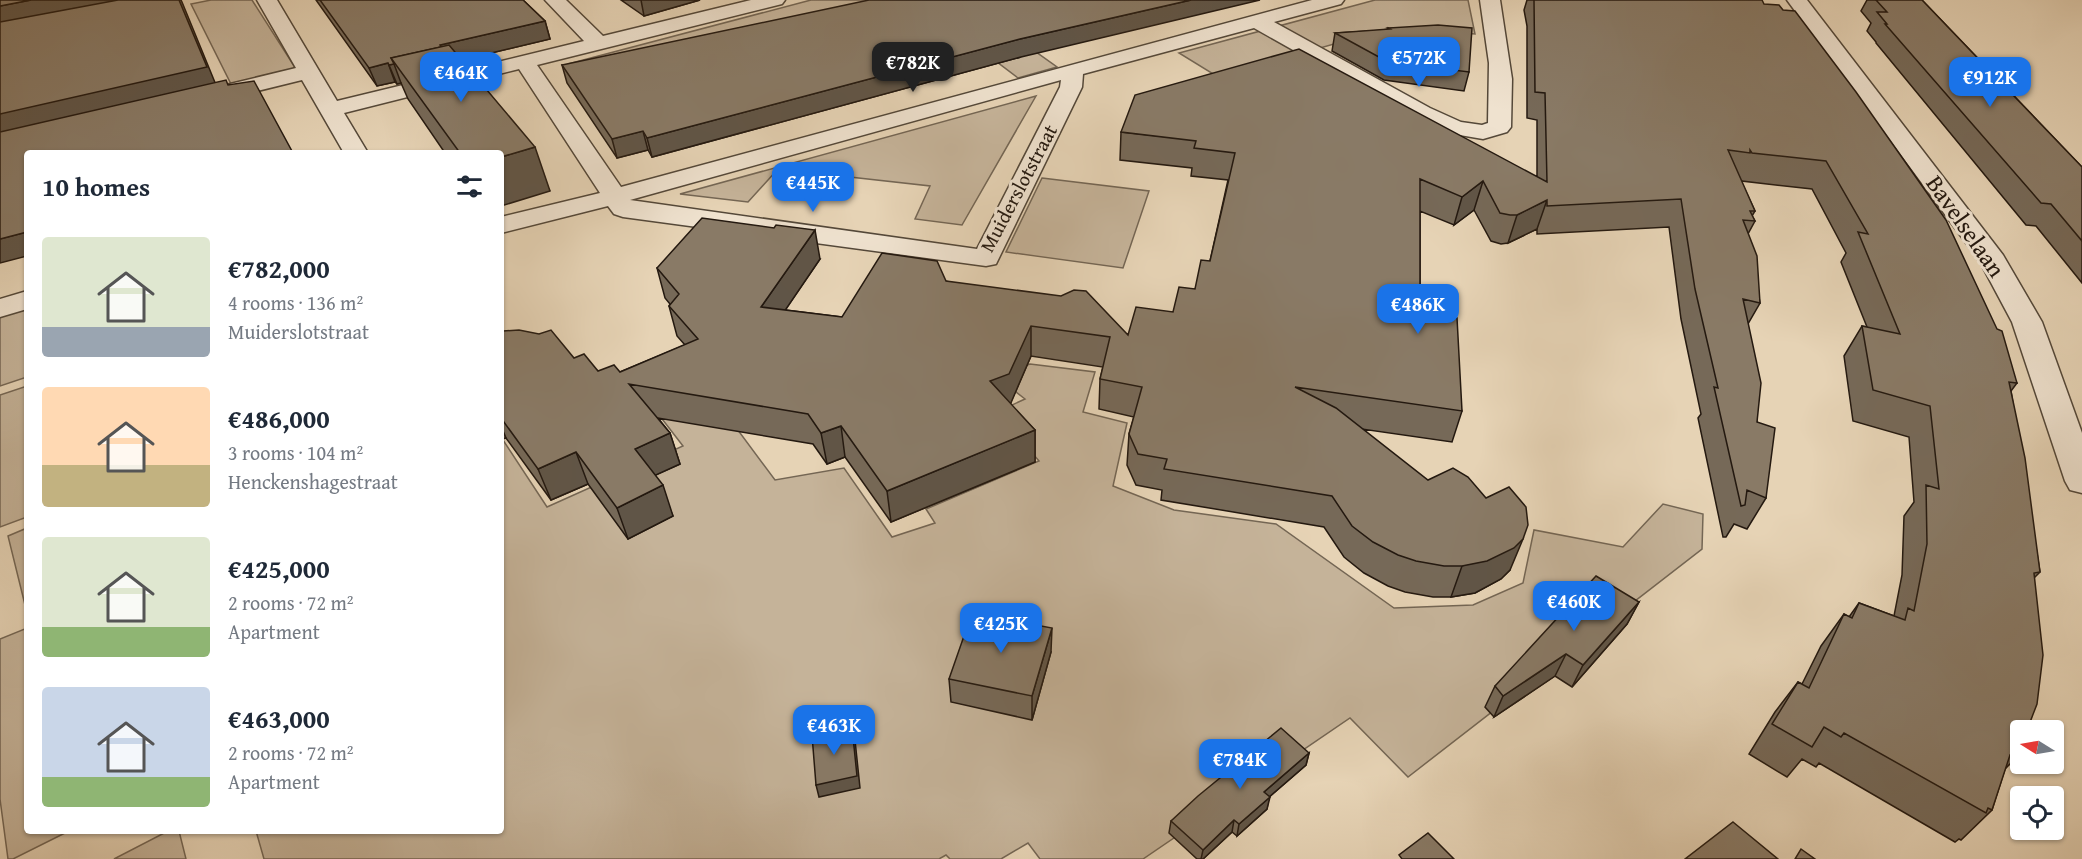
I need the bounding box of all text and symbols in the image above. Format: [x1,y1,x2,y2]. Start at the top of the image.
pin: €572K [1377,37,1461,88]
pin: €782K [871,42,955,93]
text: €572K [1392,42,1446,71]
text: €782K [886,47,940,76]
pin: €464K [419,52,503,103]
text: €464K [434,57,488,86]
pin: €912K [1948,57,2032,108]
text: €912K [1963,62,2017,91]
street label: Muiderslotstraat [972,119,1064,257]
pin: €445K [771,162,855,213]
text: 10 homes [42,167,150,206]
text: €445K [786,167,840,196]
street label: Bavelselaan [1918,168,2014,285]
icon: filters [453,170,486,203]
text: €782,000 [228,249,330,288]
icon: home [90,261,162,333]
pin: €486K [1376,284,1460,335]
text: 4 rooms · 136 m² [228,288,363,317]
text: €486K [1391,289,1445,318]
text: Muiderslotstraat [228,317,369,346]
text: €486,000 [228,399,330,438]
icon: home [90,411,162,483]
text: 3 rooms · 104 m² [228,438,363,467]
text: Henckenshagestraat [228,467,398,496]
text: €425,000 [228,549,330,588]
icon: home [90,561,162,633]
pin: €460K [1532,581,1616,632]
text: €460K [1547,586,1601,615]
text: 2 rooms · 72 m² [228,588,354,617]
pin: €425K [959,603,1043,654]
text: €425K [974,608,1028,637]
text: Apartment [228,617,320,646]
text: €463,000 [228,699,330,738]
pin: €463K [792,705,876,756]
text: €463K [807,710,861,739]
icon: home [90,711,162,783]
north arrow [2010,720,2064,774]
map controls [2010,720,2064,840]
text: 2 rooms · 72 m² [228,738,354,767]
pin: €784K [1198,739,1282,790]
text: €784K [1213,744,1267,773]
text: Apartment [228,767,320,796]
button: locate [2010,786,2064,840]

